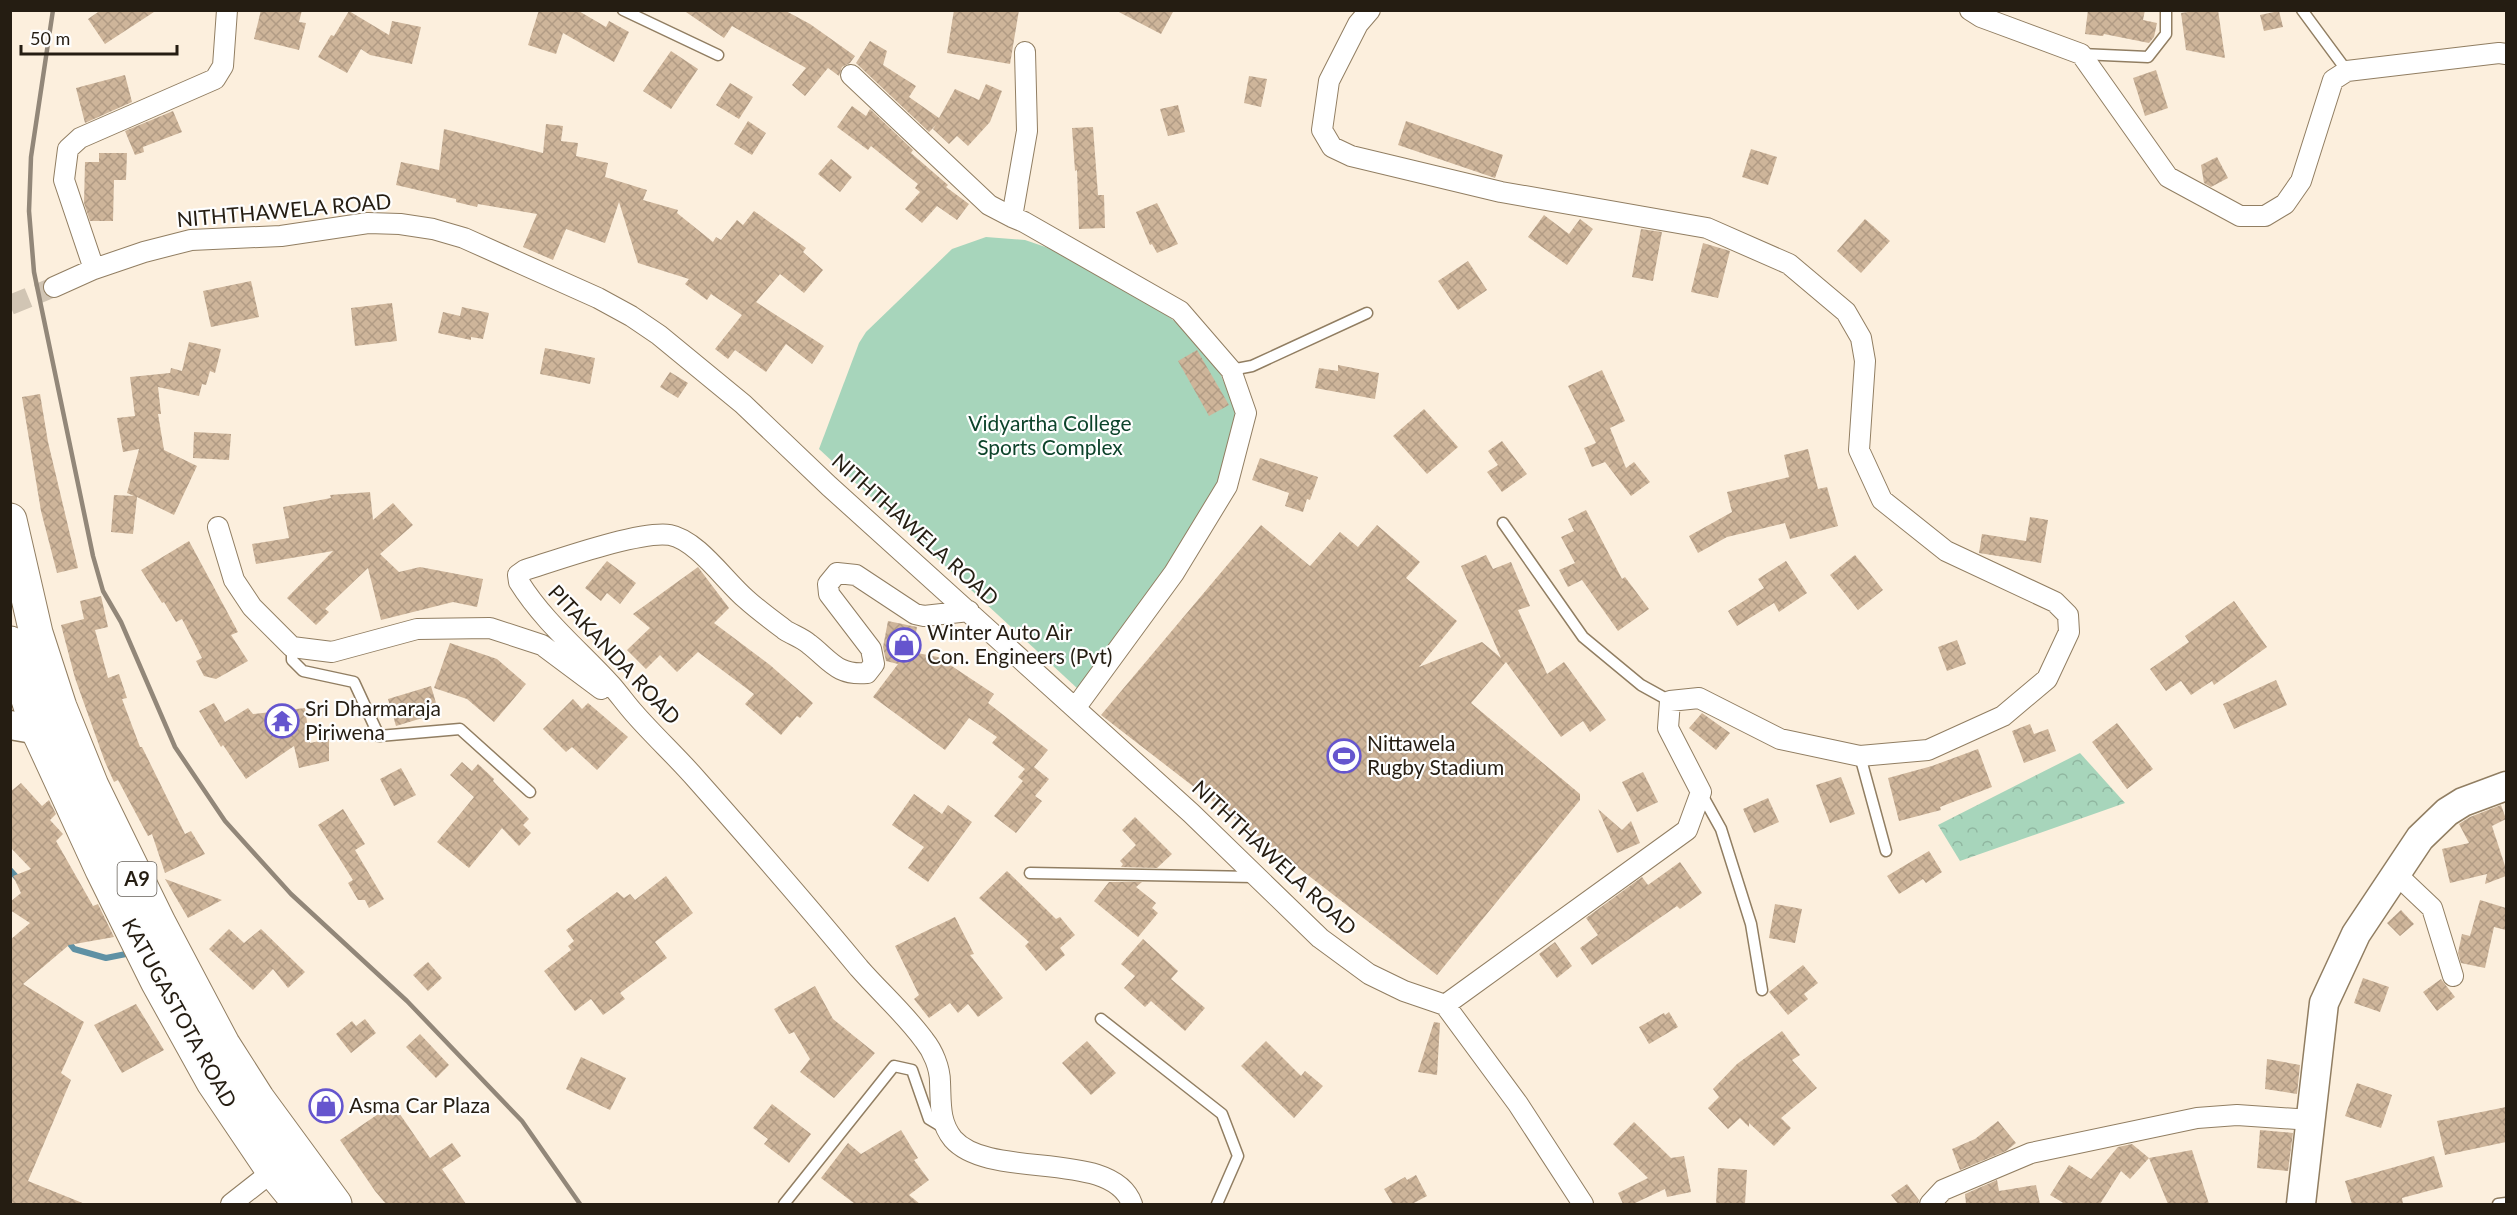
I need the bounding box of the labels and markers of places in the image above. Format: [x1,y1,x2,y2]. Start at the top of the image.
place label: Winter Auto Air Con. Engineers (Pvt) [927,619,1112,668]
shop icon: Winter Auto Air Con. Engineers (Pvt) [886,627,922,663]
place label: Sri Dharmaraja Piriwena [305,695,441,744]
temple icon: Sri Dharmaraja Piriwena [264,703,300,739]
place label: Nittawela Rugby Stadium [1367,730,1504,779]
sports icon: Nittawela Rugby Stadium [1326,738,1362,774]
shop icon: Asma Car Plaza [308,1088,344,1124]
place label: Asma Car Plaza [349,1092,490,1117]

